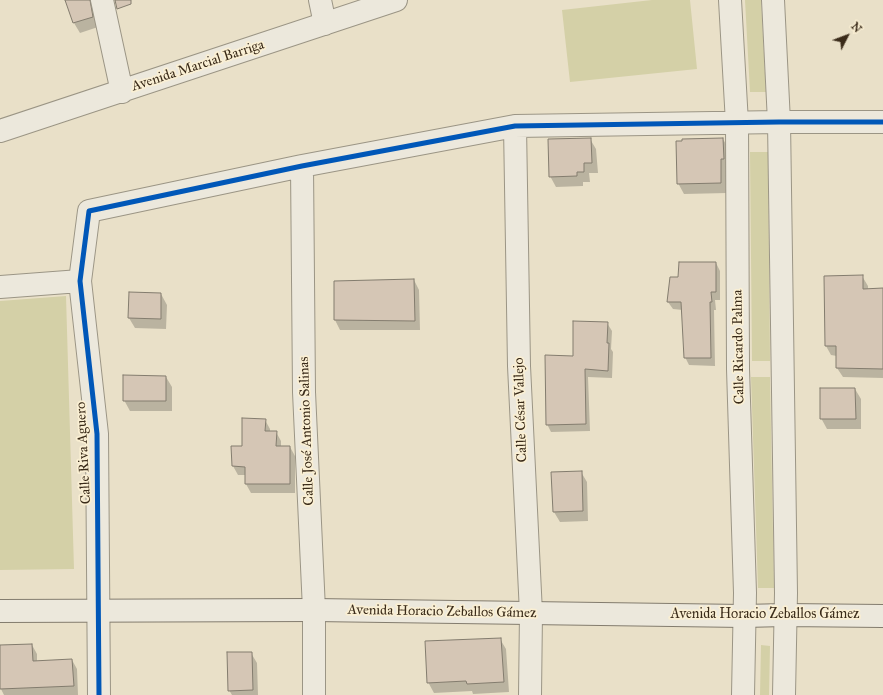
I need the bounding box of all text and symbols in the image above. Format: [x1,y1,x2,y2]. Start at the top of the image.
north arrow [827,16,867,56]
text: N [848,20,864,35]
street label: Avenida Marcial Barriga [130,37,266,95]
street label: Calle Ricardo Palma [730,289,748,405]
street label: Calle José Antonio Salinas [296,356,318,506]
street label: Calle César Vallejo [511,357,531,463]
street label: Calle Riva Aguero [73,401,95,505]
street label: Avenida Horacio Zeballos Gámez [347,602,537,622]
street label: Avenida Horacio Zeballos Gámez [671,607,859,623]

